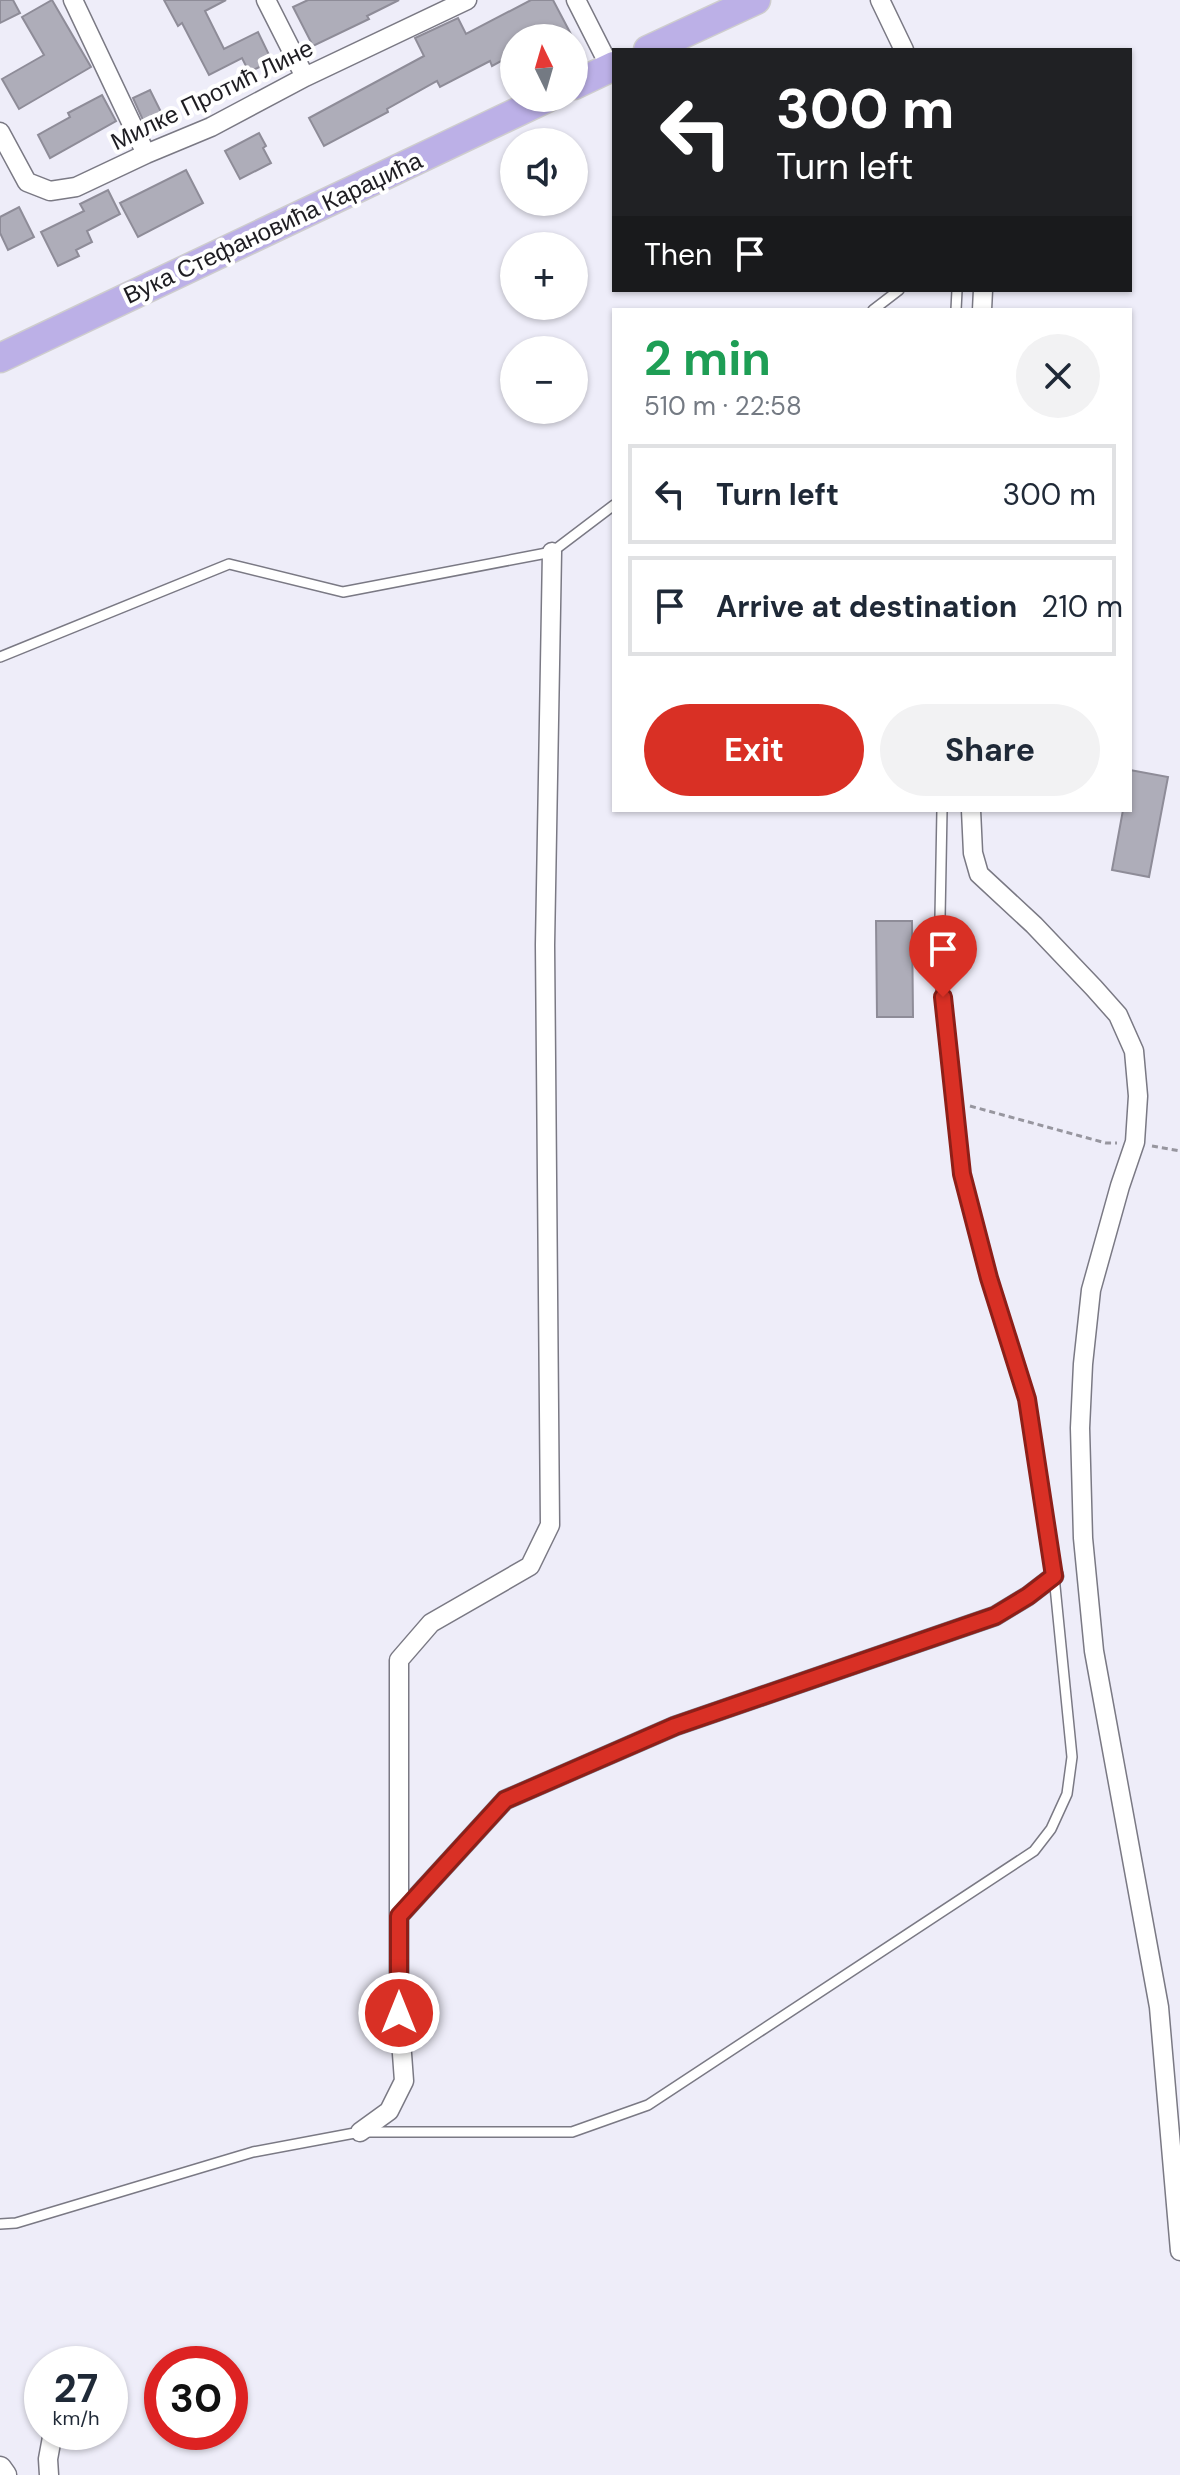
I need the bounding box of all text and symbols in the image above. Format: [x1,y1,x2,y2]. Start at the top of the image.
north arrow [500,24,588,112]
map controls [500,24,588,424]
street label: Милке Протић Лине [106,32,318,157]
text: 300 m [776,72,954,145]
icon: left [644,80,748,184]
button: sound [500,128,588,216]
text: Turn left [776,143,913,190]
street label: Вука Стефановића Караџића [118,144,428,311]
button: + [500,232,588,320]
icon: arrive [728,232,772,276]
text: Then [644,235,712,274]
text: 2 min [644,327,771,390]
button: close [1016,334,1100,418]
button: − [500,336,588,424]
text: 510 m · 22:58 [644,389,802,423]
icon: left [648,472,692,516]
text: Turn left [716,475,839,514]
text: 300 m [1003,475,1096,514]
icon: arrive [648,584,692,628]
text: Arrive at destination [716,587,1017,626]
text: 210 m [1041,587,1123,626]
button: Exit [644,704,864,796]
button: Share [880,704,1100,796]
pin [909,915,977,997]
icon: arrive [921,927,965,971]
position arrow [357,1971,441,2055]
speed limit sign: 30 [144,2346,248,2450]
text: 27 [54,2362,98,2414]
text: km/h [52,2405,100,2431]

